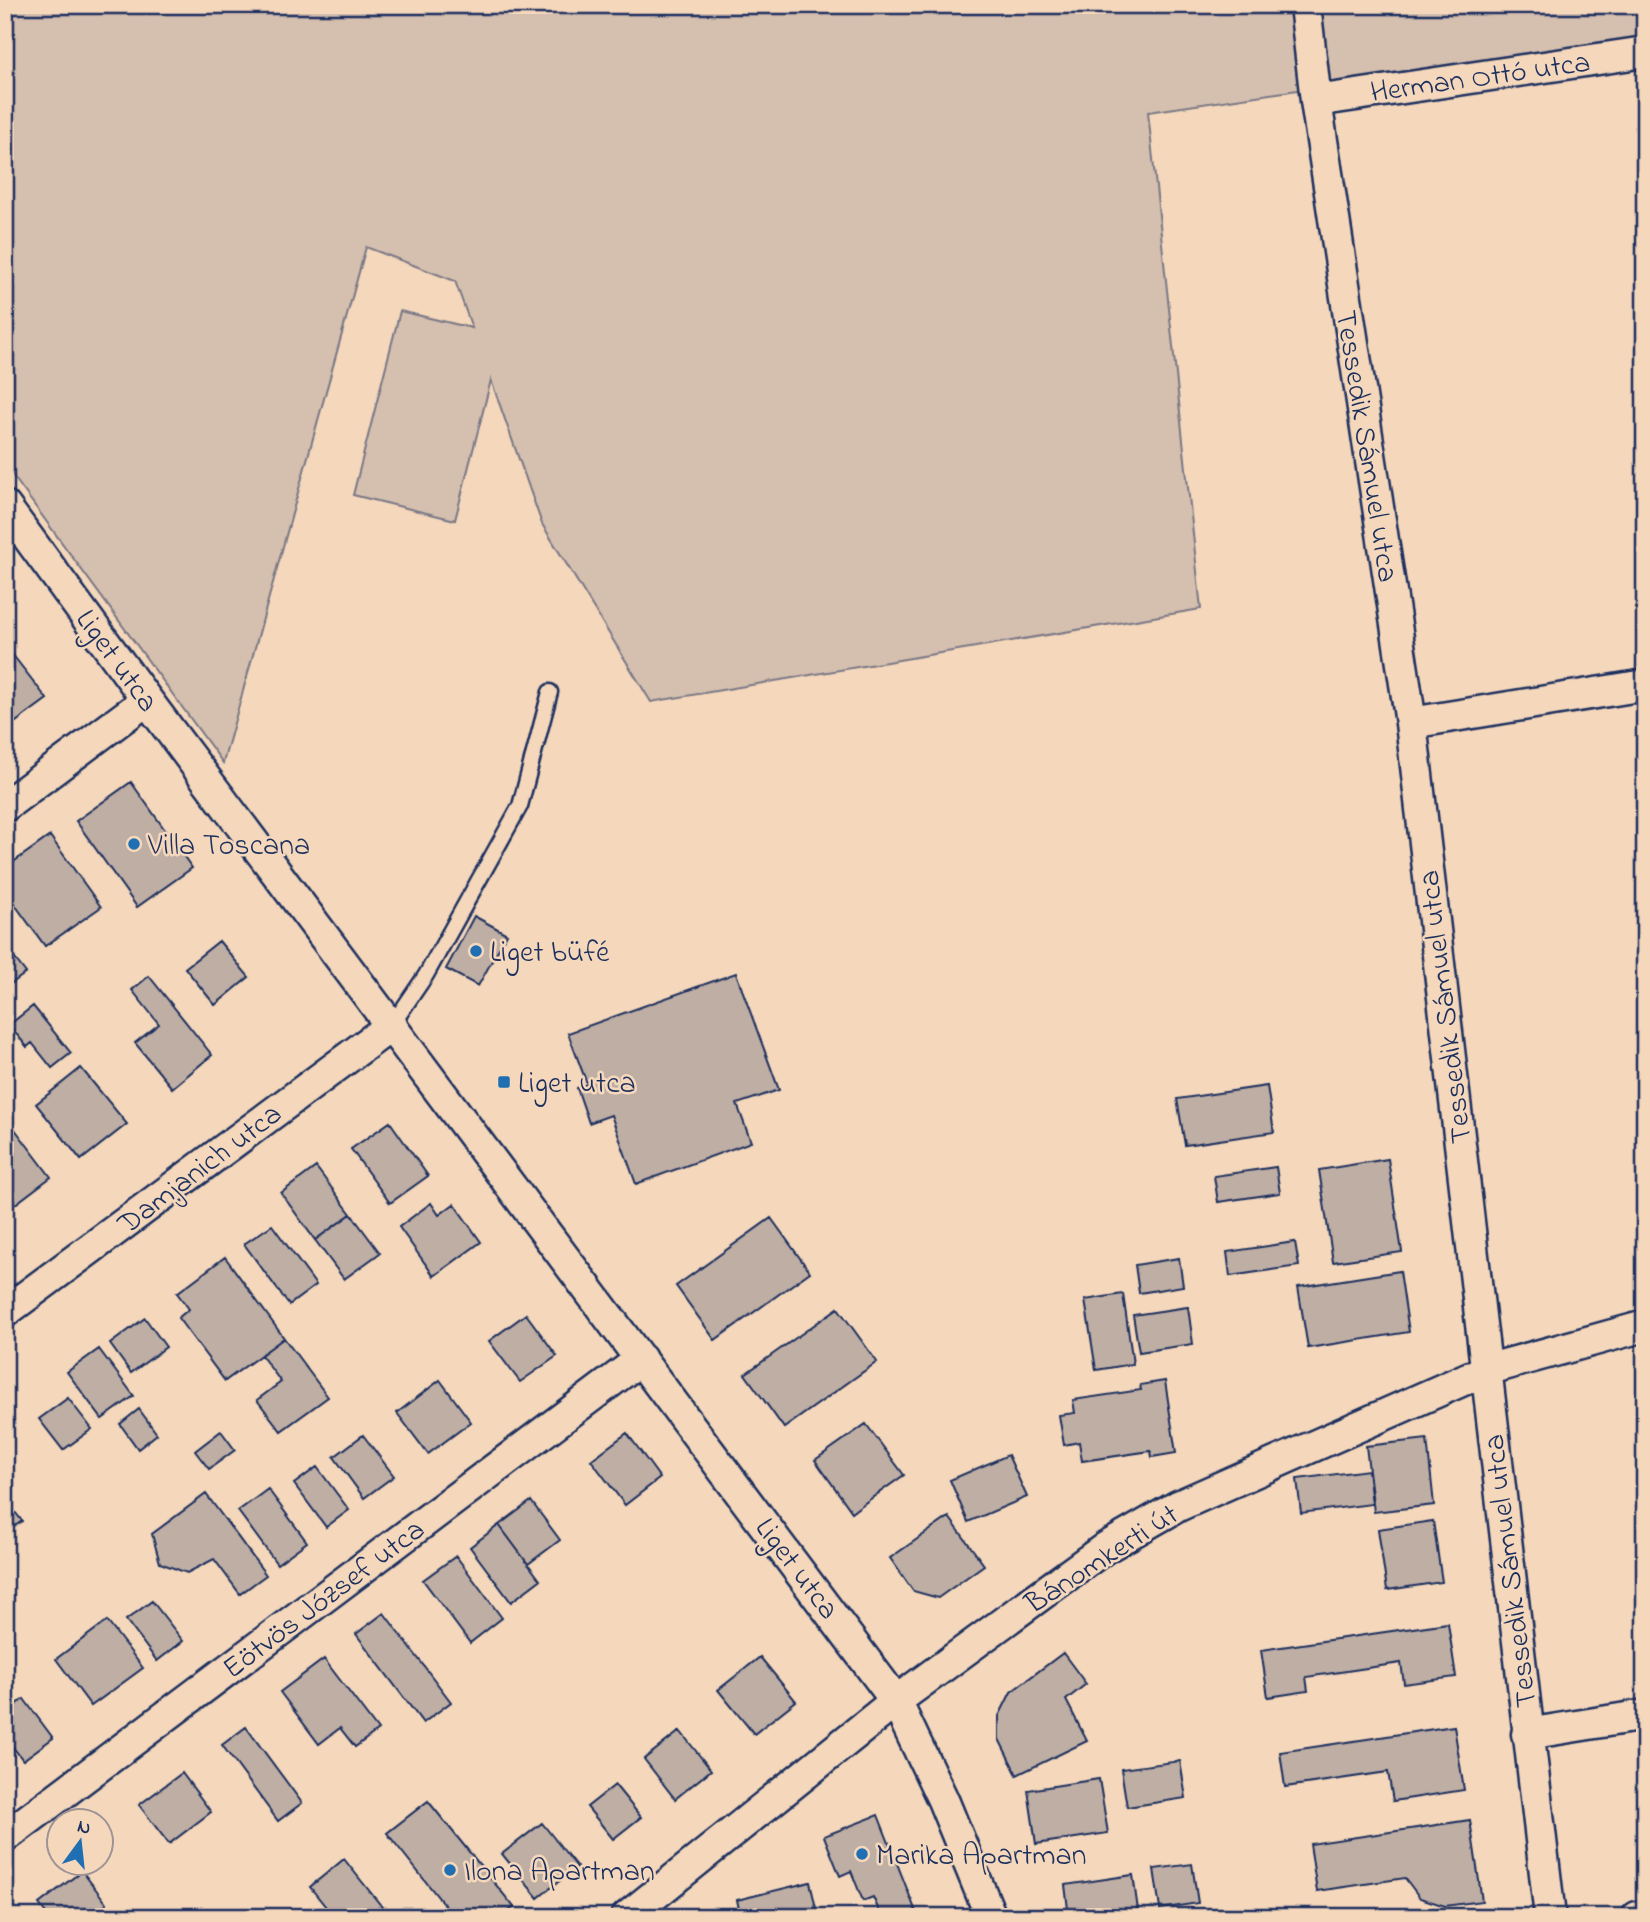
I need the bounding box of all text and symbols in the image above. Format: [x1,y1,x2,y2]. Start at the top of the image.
street label: Herman Ottó utca [1368,42,1593,116]
street label: Tessedik Sámuel utca [1322,307,1408,586]
street label: Liget utca [63,601,168,722]
place label: Villa Toscana [147,825,310,869]
marker: Villa Toscana [126,836,142,852]
street label: Tessedik Sámuel utca [1408,868,1486,1146]
place label: Liget büfé [490,932,610,976]
marker: Liget büfé [468,943,484,959]
place label: Liget utca [518,1063,636,1107]
marker: Liget utca [496,1074,512,1090]
street label: Damjanich utca [109,1094,292,1247]
street label: Tessedik Sámuel utca [1473,1432,1551,1710]
street label: Bánomkerti út [1016,1494,1188,1627]
street label: Eötvös József utca [214,1510,435,1691]
street label: Liget utca [743,1510,849,1630]
north arrow [46,1806,116,1876]
text: N [74,1813,94,1843]
place label: Marika Apartman [876,1835,1087,1879]
marker: Marika Apartman [854,1846,870,1862]
place label: Ilona Apartman [464,1851,655,1895]
marker: Ilona Apartman [442,1862,458,1878]

